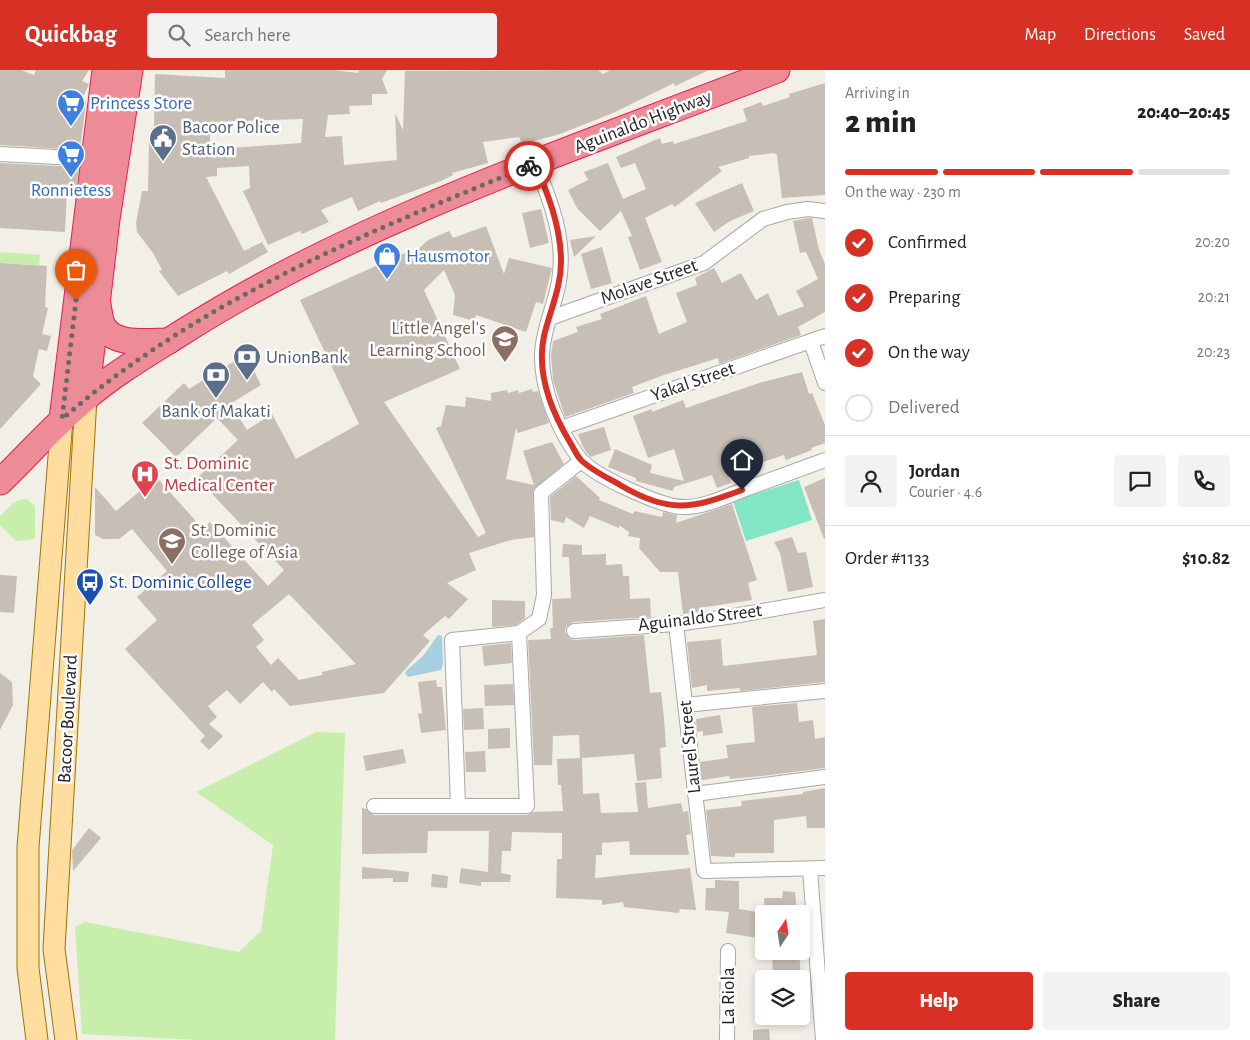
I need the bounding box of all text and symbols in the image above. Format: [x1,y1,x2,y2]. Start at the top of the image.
search box [147,13,497,58]
icon: search [165,21,193,49]
text: Quickbag [25,23,117,47]
text: Search here [205,26,290,45]
text: Map [1025,26,1056,44]
text: Directions [1084,26,1156,44]
text: Saved [1184,26,1225,44]
text: Arriving in [845,85,910,101]
street label: Aguinaldo Highway [572,87,714,157]
supermarket icon: Princess Store [56,88,86,127]
place label: Princess Store [90,94,192,113]
text: 20:40–20:45 [1137,103,1230,122]
text: 2 min [845,106,917,138]
place label: Bacoor Police Station [182,118,280,159]
public building icon: Bacoor Police Station [148,123,178,162]
supermarket icon: Ronnietess [56,139,86,178]
courier [504,141,554,191]
icon: bike [515,152,543,180]
place label: Ronnietess [31,181,111,200]
text: On the way · 230 m [845,184,961,200]
icon: check [845,229,873,257]
text: Confirmed [888,233,967,252]
text: 20:20 [1195,234,1230,250]
shop icon: Hausmotor [372,241,402,280]
place label: Hausmotor [406,247,490,266]
pin [55,249,97,300]
icon: bag [62,256,90,284]
street label: Molave Street [598,256,700,308]
icon: check [845,284,873,312]
text: Preparing [888,288,961,307]
text: 20:21 [1198,289,1230,305]
place label: Little Angel's Learning School [369,319,486,360]
school or university icon: Little Angel's Learning School [490,324,520,363]
icon: check [845,339,873,367]
bank icon: UnionBank [232,342,262,381]
text: On the way [888,343,970,362]
text: 20:23 [1197,344,1230,360]
place label: UnionBank [266,348,348,367]
street label: Yakal Street [649,359,737,405]
bank icon: Bank of Makati [201,360,231,399]
text: Delivered [888,398,960,417]
place label: Bank of Makati [161,402,271,421]
pin [721,439,763,490]
icon: home [728,446,756,474]
place label: St. Dominic Medical Center [164,454,274,495]
button: person [845,455,897,507]
button: chat [1114,455,1166,507]
button: phone [1178,455,1230,507]
hospital icon: St. Dominic Medical Center [130,459,160,498]
text: Jordan [909,462,960,481]
text: Courier · 4.6 [909,484,982,500]
place label: St. Dominic College of Asia [191,521,298,562]
school or university icon: St. Dominic College of Asia [157,526,187,565]
text: Order #1133 [845,549,930,568]
text: $10.82 [1182,549,1230,568]
bus stop icon: St. Dominic College [75,567,105,606]
place label: St. Dominic College [109,573,252,592]
street label: Aguinaldo Street [637,601,763,635]
street label: Bacoor Boulevard [55,654,81,784]
street label: Laurel Street [676,699,704,795]
north arrow [755,905,810,960]
map controls [755,905,810,1025]
street label: La Riola [719,967,738,1025]
button: layers [755,970,810,1025]
button: Help [845,972,1033,1030]
button: Share [1043,972,1230,1030]

